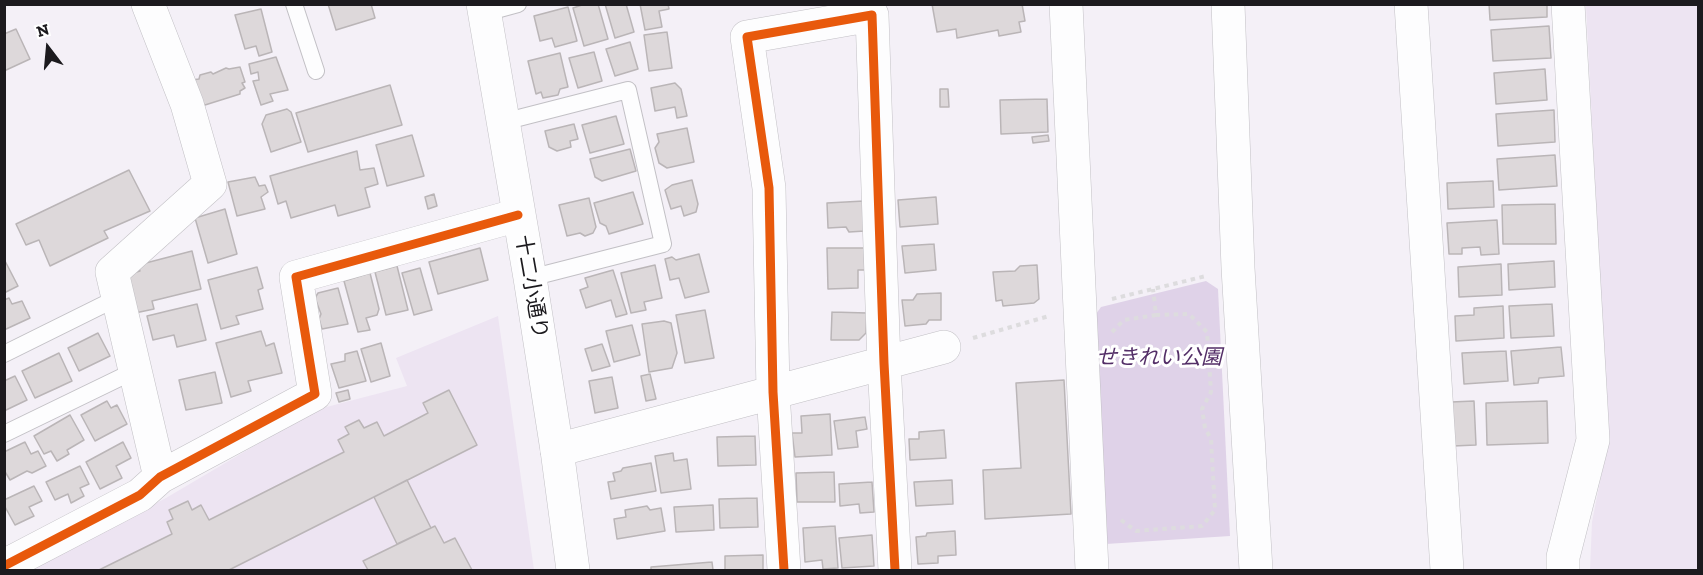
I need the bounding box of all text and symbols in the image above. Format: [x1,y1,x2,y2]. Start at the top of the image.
north arrow [18,18,78,78]
text: N [34,19,51,41]
street label: 十二小通り [509,233,553,341]
park label: せきれい公園 [1096,345,1222,371]

